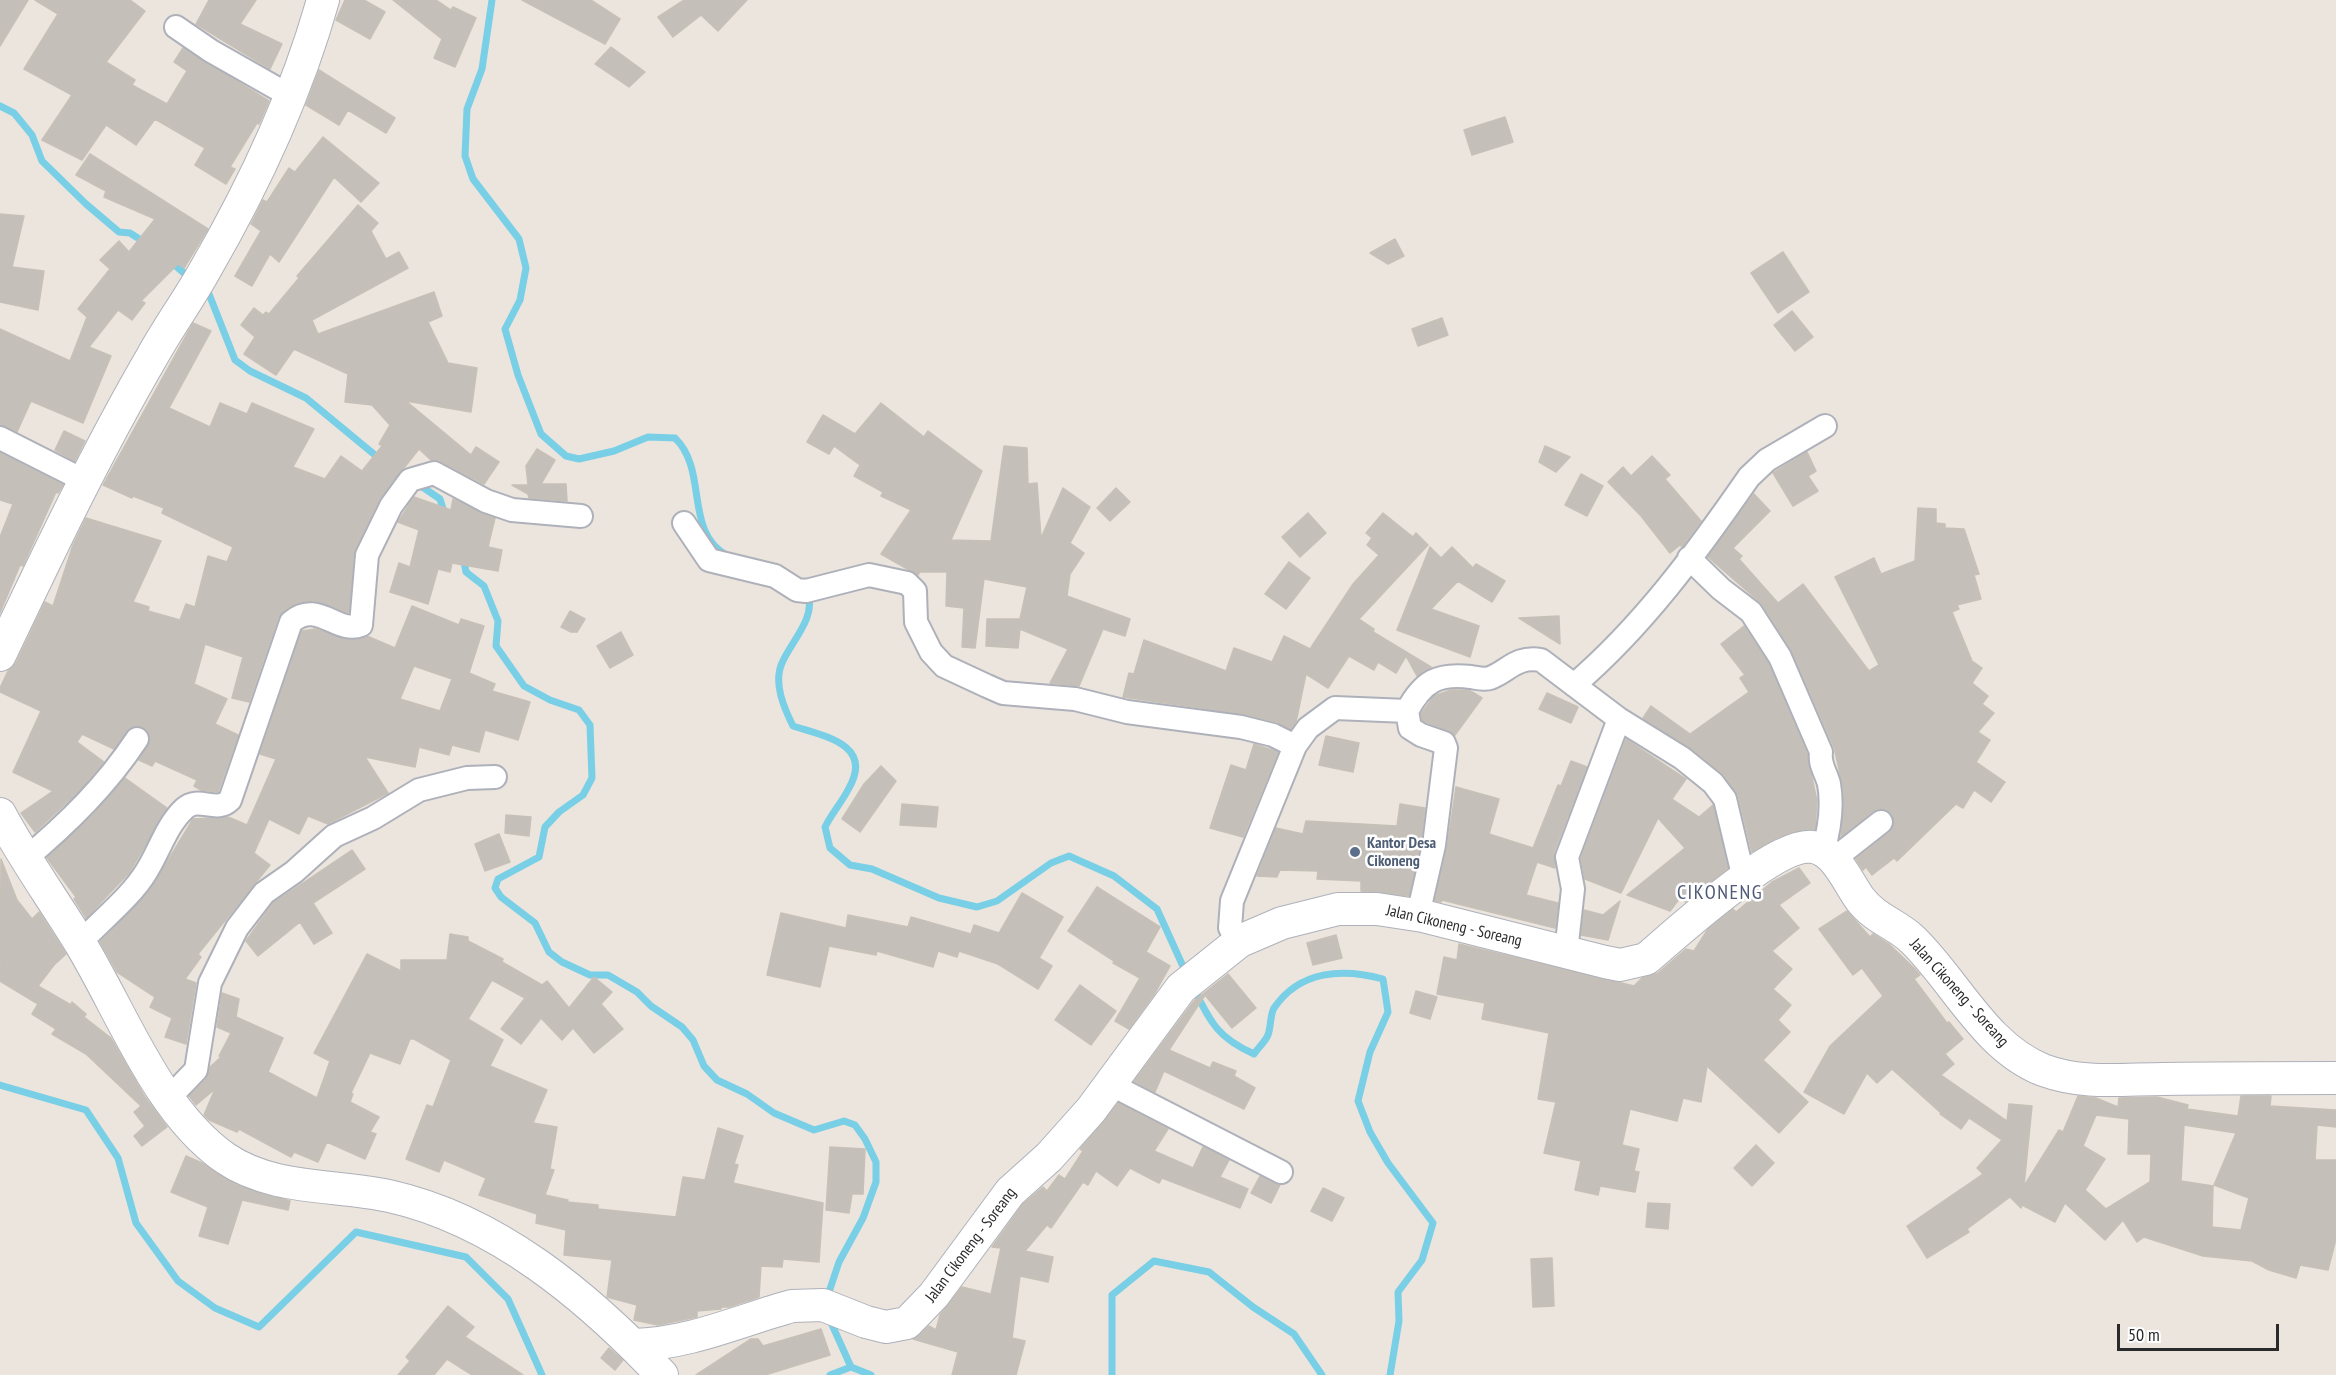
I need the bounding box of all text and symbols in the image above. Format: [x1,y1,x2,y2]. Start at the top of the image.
place label: Kantor Desa Cikoneng [1367,833,1436,871]
marker: Kantor Desa Cikoneng [1348,845,1362,859]
district label: CIKONENG [1677,881,1763,905]
street label: Jalan Cikoneng - Soreang [1384,901,1524,951]
street label: Jalan Cikoneng - Soreang [1905,935,2013,1051]
street label: Jalan Cikoneng - Soreang [922,1184,1020,1306]
scale bar [2120,1312,2282,1350]
text: 50 m [2128,1323,2160,1346]

